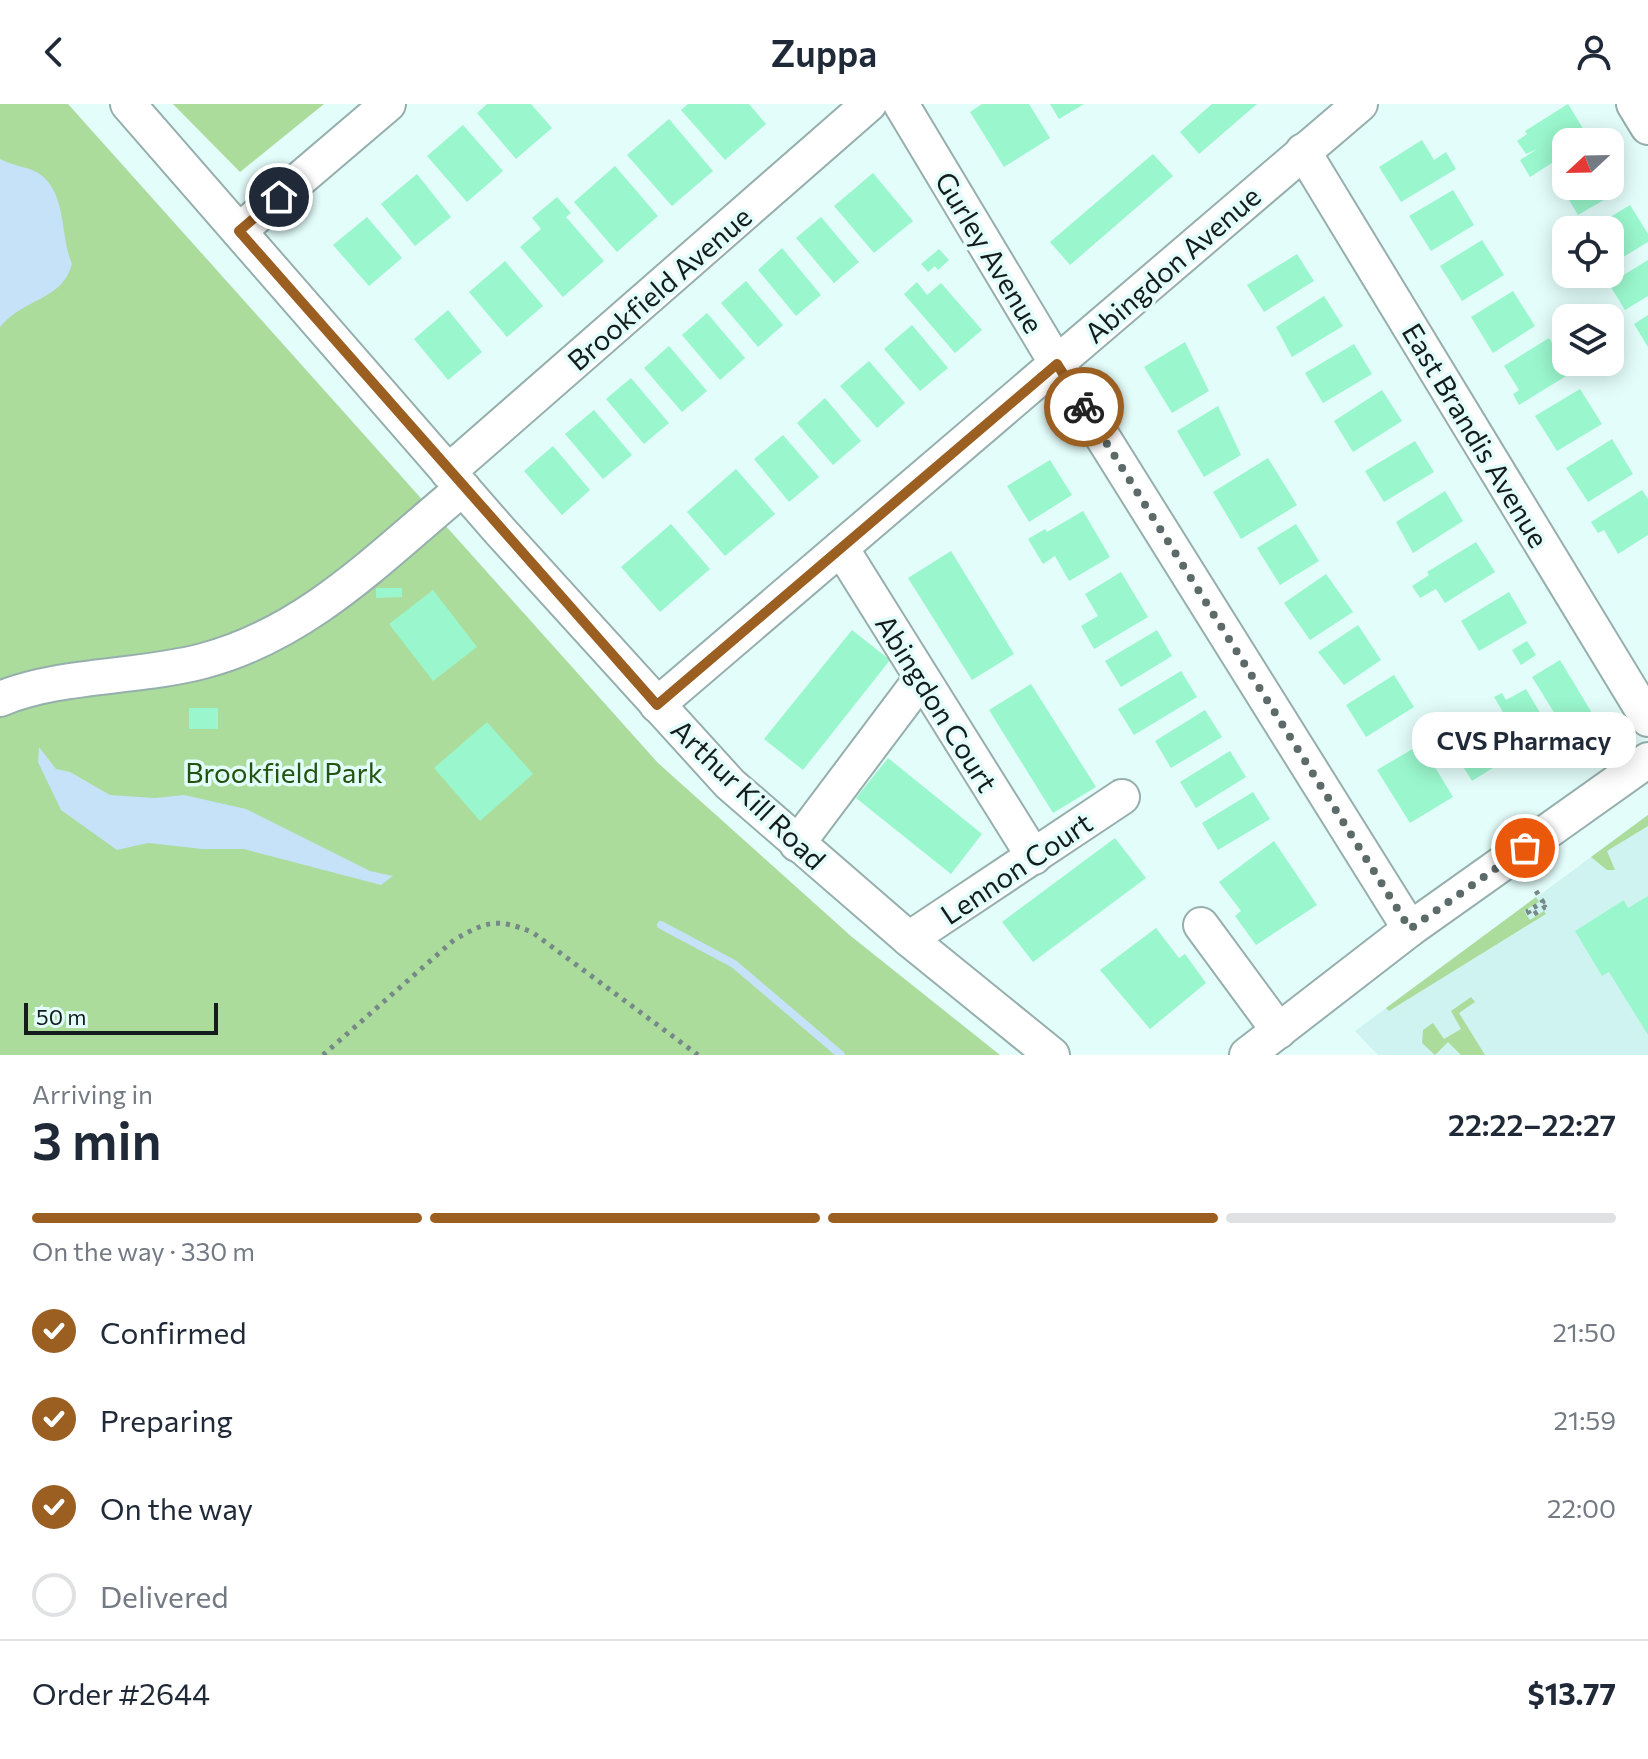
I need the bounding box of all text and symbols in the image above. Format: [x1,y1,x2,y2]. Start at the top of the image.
icon: back [32,30,76,74]
text: Zuppa [771,30,877,74]
icon: person [1572,30,1616,74]
north arrow [1552,128,1624,200]
map controls [1552,128,1624,376]
pin [245,163,313,231]
street label: Gurley Avenue [929,165,1051,339]
icon: home [257,175,301,219]
street label: Abingdon Avenue [1077,178,1267,350]
street label: Brookfield Avenue [560,199,758,377]
button: locate [1552,216,1624,288]
button: layers [1552,304,1624,376]
street label: East Brandis Avenue [1396,317,1556,553]
courier [1044,367,1124,447]
icon: bike [1062,385,1106,429]
street label: Abingdon Court [869,608,1005,798]
street label: Arthur Kill Road [665,712,833,876]
callout: CVS Pharmacy [1413,712,1637,768]
text: CVS Pharmacy [1436,724,1612,755]
park label: Brookfield Park [185,755,383,789]
street label: Lennon Court [934,805,1098,931]
pin [1491,814,1559,882]
icon: bag [1503,826,1547,870]
scale bar [24,999,218,1035]
text: 50 m [36,1003,86,1030]
text: Arriving in [32,1078,153,1109]
text: 22:22–22:27 [1448,1105,1616,1142]
text: 3 min [32,1107,161,1171]
text: On the way · 330 m [32,1235,255,1266]
icon: check [32,1309,76,1353]
text: Confirmed [100,1313,247,1350]
text: 21:50 [1552,1316,1616,1347]
icon: check [32,1397,76,1441]
text: Preparing [100,1401,233,1438]
text: 21:59 [1554,1404,1616,1435]
icon: check [32,1485,76,1529]
text: On the way [100,1489,253,1526]
text: 22:00 [1547,1492,1616,1523]
text: Delivered [100,1577,229,1614]
text: Order #2644 [32,1674,210,1711]
text: $13.77 [1528,1674,1616,1711]

